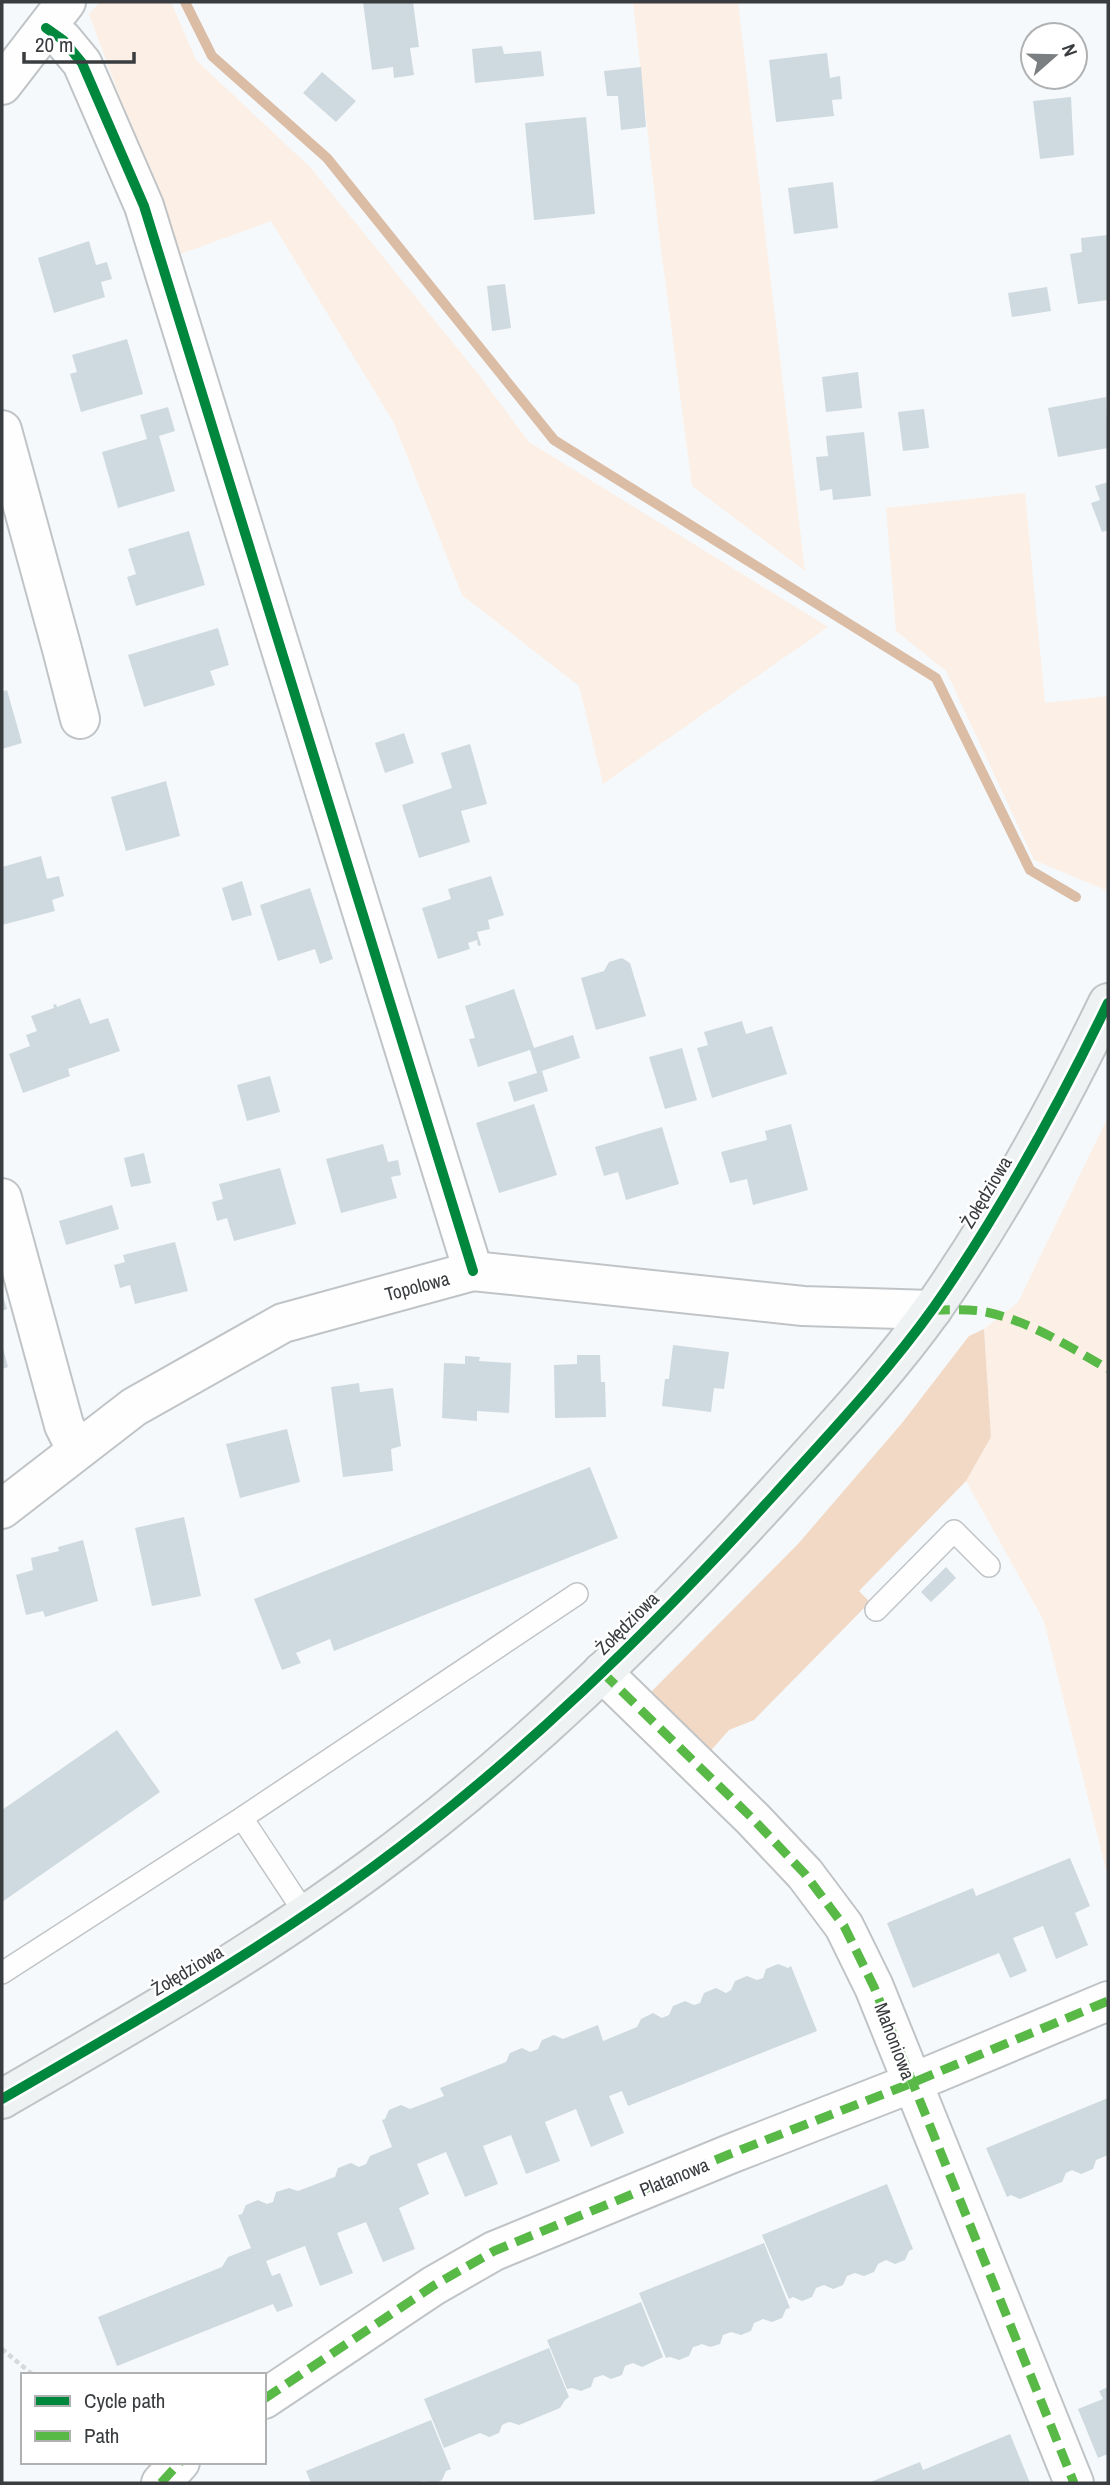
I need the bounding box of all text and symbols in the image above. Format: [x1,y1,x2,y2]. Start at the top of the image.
scale bar [24,21,135,65]
north arrow [1019,21,1089,91]
text: 20 m [35,30,73,59]
text: N [1056,40,1084,60]
street label: Żołędziowa [954,1151,1018,1233]
street label: Topolowa [382,1265,452,1307]
street label: Żołędziowa [590,1585,665,1660]
street label: Żołędziowa [146,1938,228,2002]
street label: Mahoniowa [868,1999,922,2084]
street label: Platanowa [635,2151,713,2203]
legend [21,2373,266,2464]
text: Cycle path [84,2386,165,2415]
text: Path [84,2421,119,2450]

